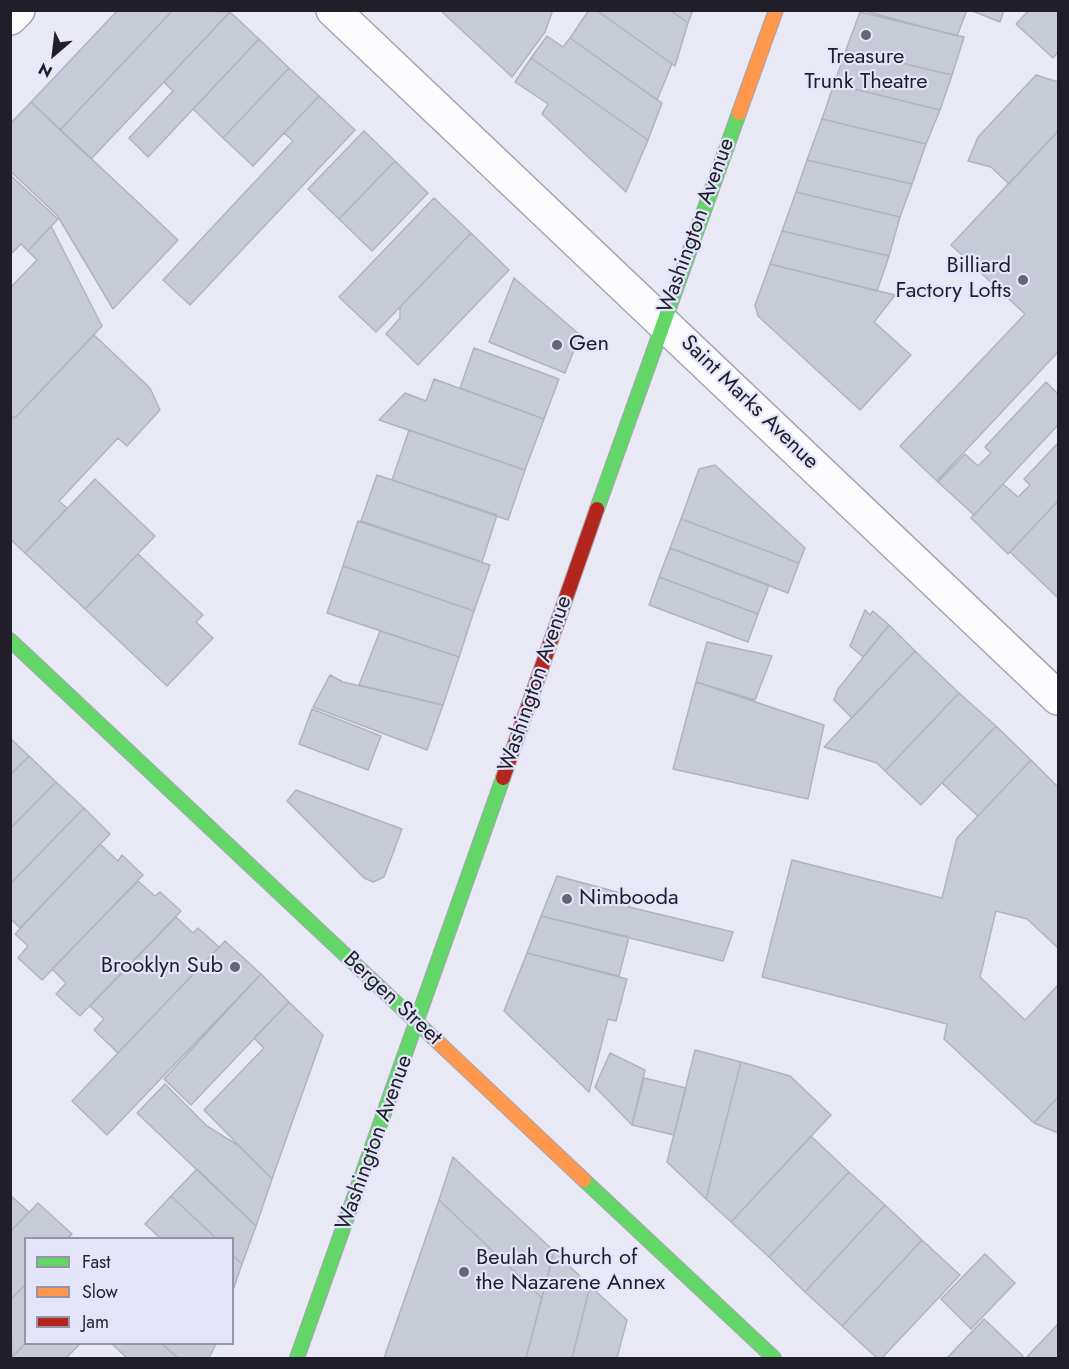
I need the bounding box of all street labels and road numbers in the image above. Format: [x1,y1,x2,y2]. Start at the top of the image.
street label: Washington Avenue [653,135,741,317]
street label: Saint Marks Avenue [675,330,823,476]
street label: Washington Avenue [494,593,578,775]
street label: Bergen Street [337,947,447,1051]
street label: Washington Avenue [331,1052,419,1234]

